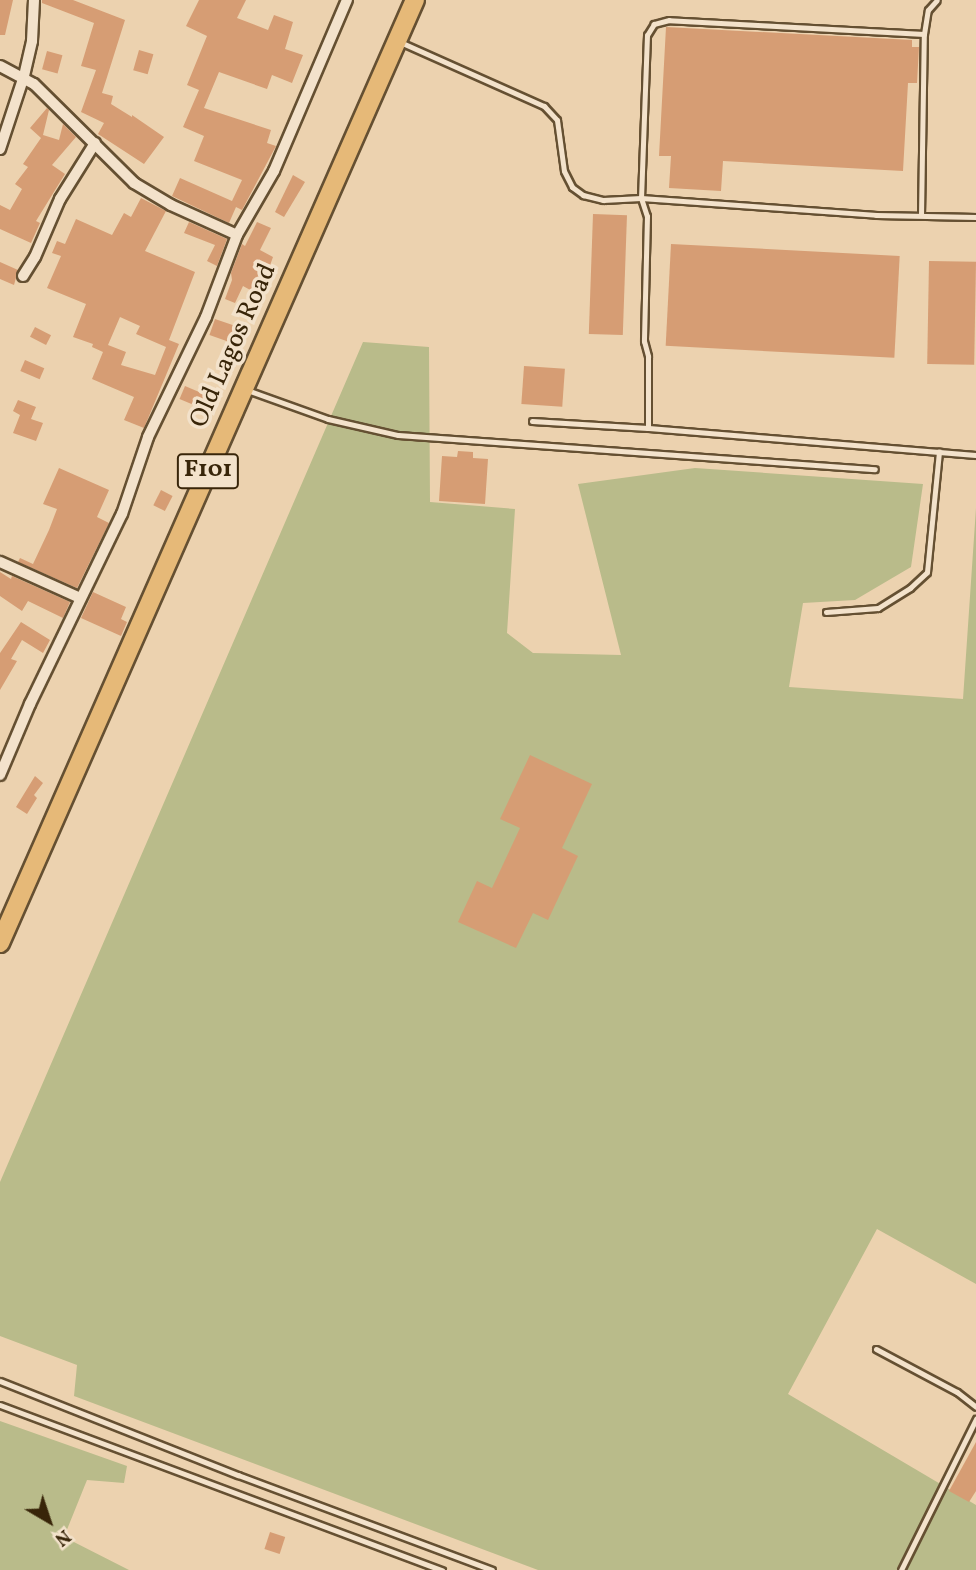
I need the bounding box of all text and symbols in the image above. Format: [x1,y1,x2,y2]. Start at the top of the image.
street label: Old Lagos Road [184,259,284,433]
road number: F101 [176,450,240,492]
north arrow [14,1486,84,1556]
text: N [49,1523,76,1552]

